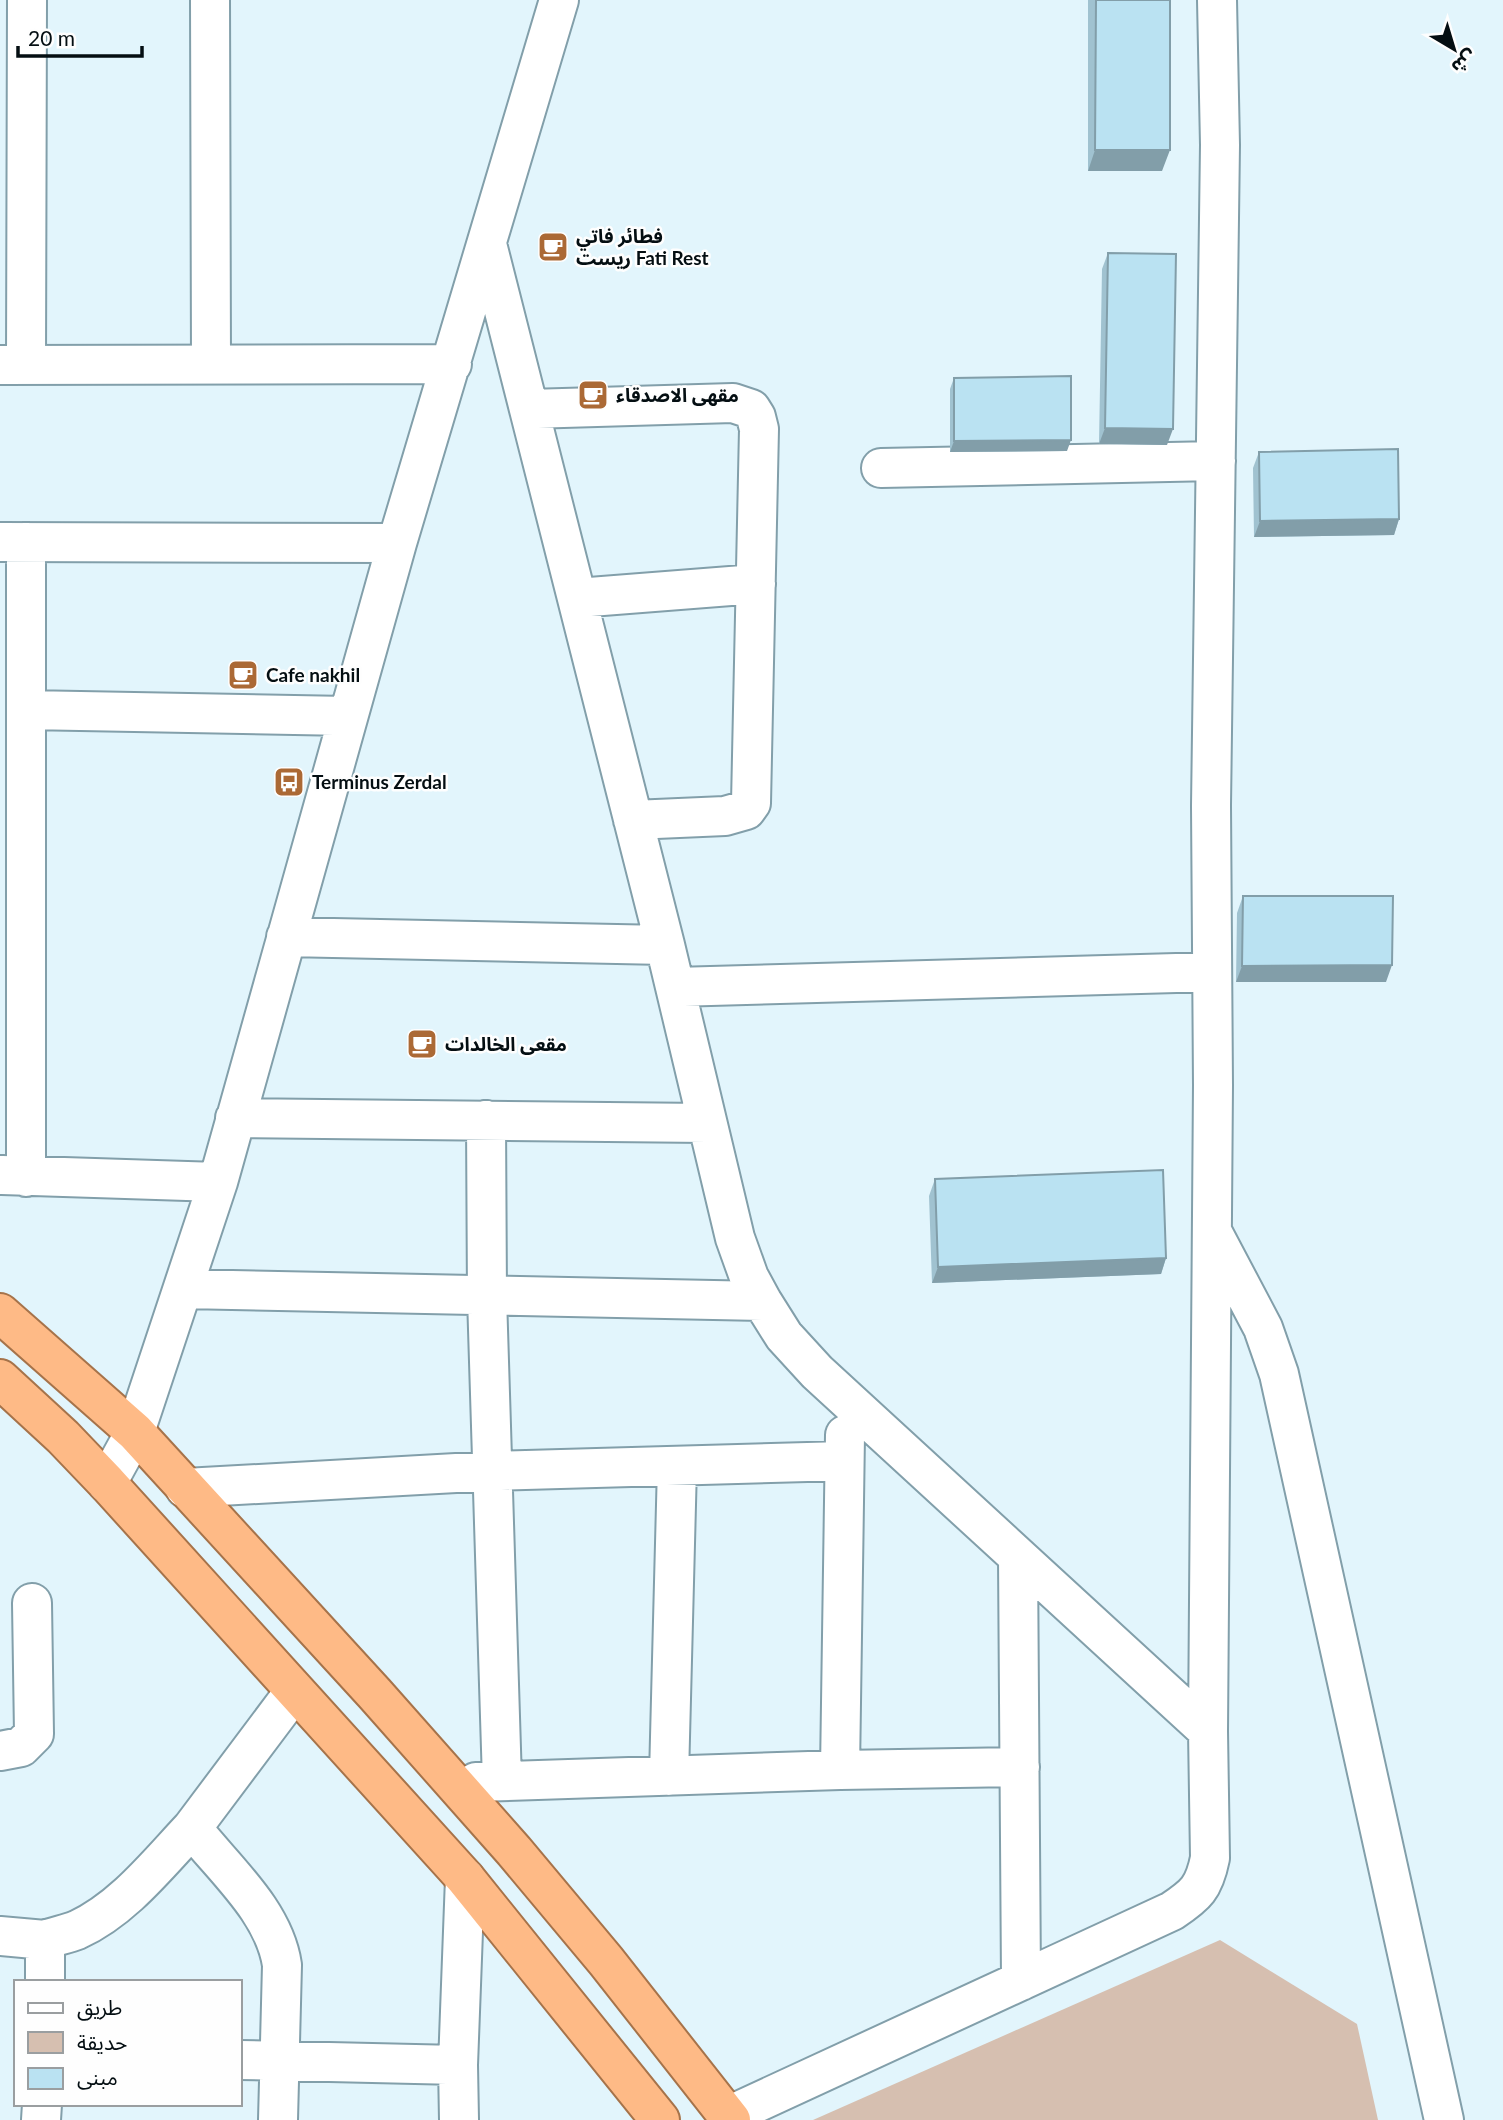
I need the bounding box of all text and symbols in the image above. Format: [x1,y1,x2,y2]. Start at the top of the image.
scale bar [18,14,142,58]
north arrow [1419,14,1489,84]
text: 20 m [28,25,75,50]
text: ش [1447,46,1482,80]
place label: فطائر فاتي ريست Fati Rest [576,224,709,270]
cafe icon: فطائر فاتي ريست Fati Rest [536,230,570,264]
cafe icon: مقهى الاصدقاء [576,378,610,412]
place label: مقهى الاصدقاء [616,383,739,406]
cafe icon: Cafe nakhil [226,658,260,692]
place label: Cafe nakhil [266,663,360,686]
bus stop icon: Terminus Zerdal [272,765,306,799]
place label: Terminus Zerdal [312,770,447,793]
cafe icon: مقعى الخالدات [405,1027,439,1061]
place label: مقعى الخالدات [445,1032,567,1055]
legend [14,1980,242,2106]
text: طريق [77,1994,122,2021]
text: حديقة [77,2029,127,2054]
text: مبنى [77,2064,118,2090]

